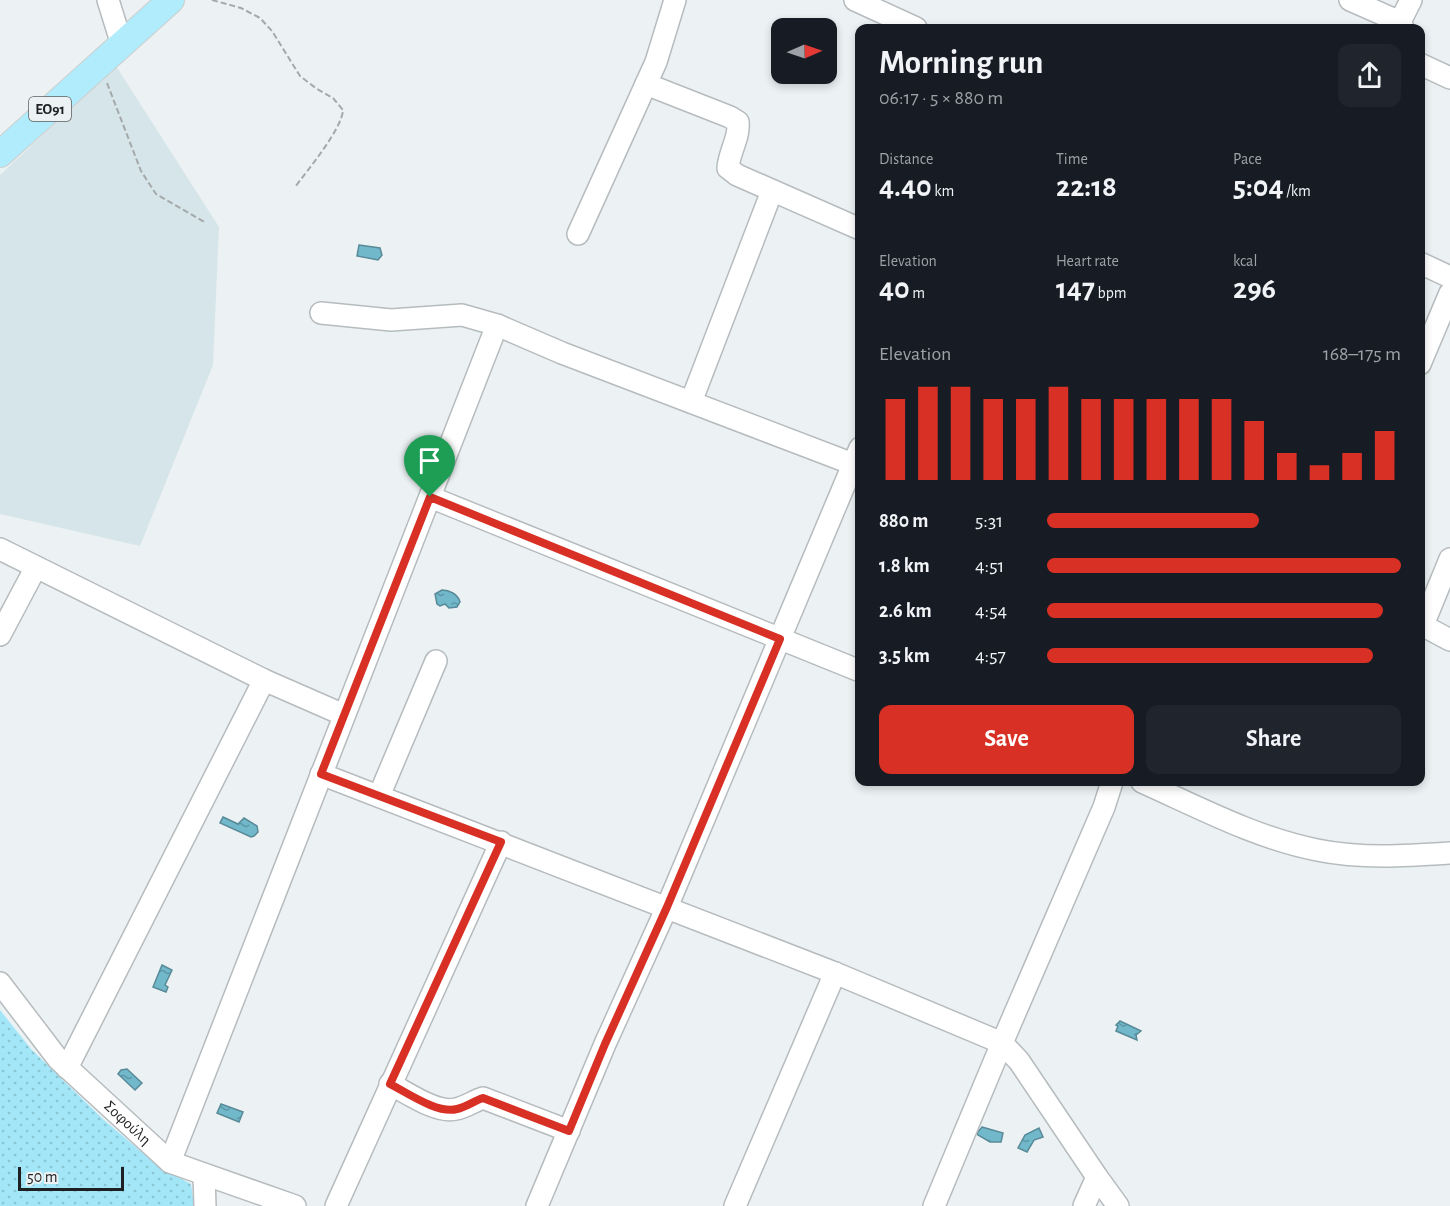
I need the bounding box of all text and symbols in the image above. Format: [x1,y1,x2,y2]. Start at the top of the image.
north arrow [771,18,837,84]
map controls [771,18,837,84]
button: share [1338,44,1401,107]
text: Morning run [879,47,1043,80]
text: 06:17 · 5 × 880 m [879,88,1003,108]
road number: ΕΟ91 [29,97,71,121]
text: Distance [879,151,933,167]
text: Time [1056,151,1088,167]
text: Pace [1233,151,1262,167]
text: 4.40 [879,172,932,202]
text: 22:18 [1056,172,1117,202]
text: 5:04 [1233,172,1284,202]
text: km [932,183,954,199]
text: /km [1284,183,1311,199]
text: Elevation [879,253,937,269]
text: Heart rate [1056,253,1119,269]
text: kcal [1233,253,1257,269]
text: 40 [879,274,910,304]
text: 147 [1056,274,1095,304]
text: 296 [1233,274,1276,304]
text: m [910,285,925,301]
text: bpm [1095,285,1127,301]
text: Elevation [879,344,951,364]
text: 168–175 m [1323,344,1401,364]
pin [404,435,455,497]
icon: arrive [413,444,446,477]
text: 880 m [879,511,928,531]
text: 5:31 [975,511,1003,531]
text: 1.8 km [879,556,930,576]
text: 4:51 [975,556,1004,576]
text: 2.6 km [879,601,932,621]
text: 4:54 [975,601,1007,621]
text: 3.5 km [879,646,930,666]
text: 4:57 [975,646,1006,666]
button: Save [879,705,1134,774]
button: Share [1146,705,1401,774]
street label: Σοφούλη [101,1098,154,1148]
scale bar [18,1164,124,1192]
text: 50 m [27,1169,58,1185]

